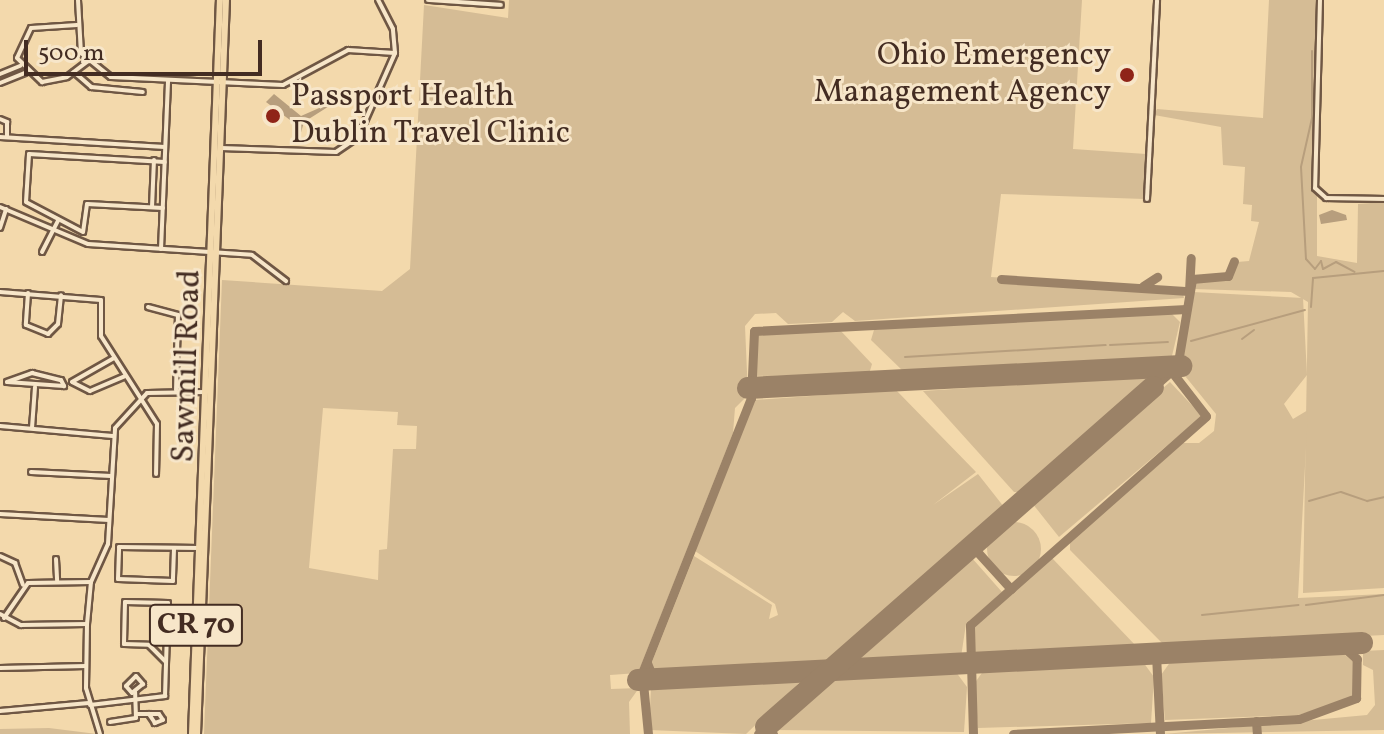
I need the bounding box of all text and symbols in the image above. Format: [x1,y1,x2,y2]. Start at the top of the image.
scale bar [28,24,266,74]
text: 500 m [38,37,104,71]
place label: Ohio Emergency Management Agency [814,38,1111,113]
marker: Ohio Emergency Management Agency [1118,66,1136,84]
place label: Passport Health Dublin Travel Clinic [291,79,571,154]
marker: Passport Health Dublin Travel Clinic [262,105,284,127]
street label: Sawmill Road [165,269,211,463]
road number: CR 70 [148,599,244,651]

